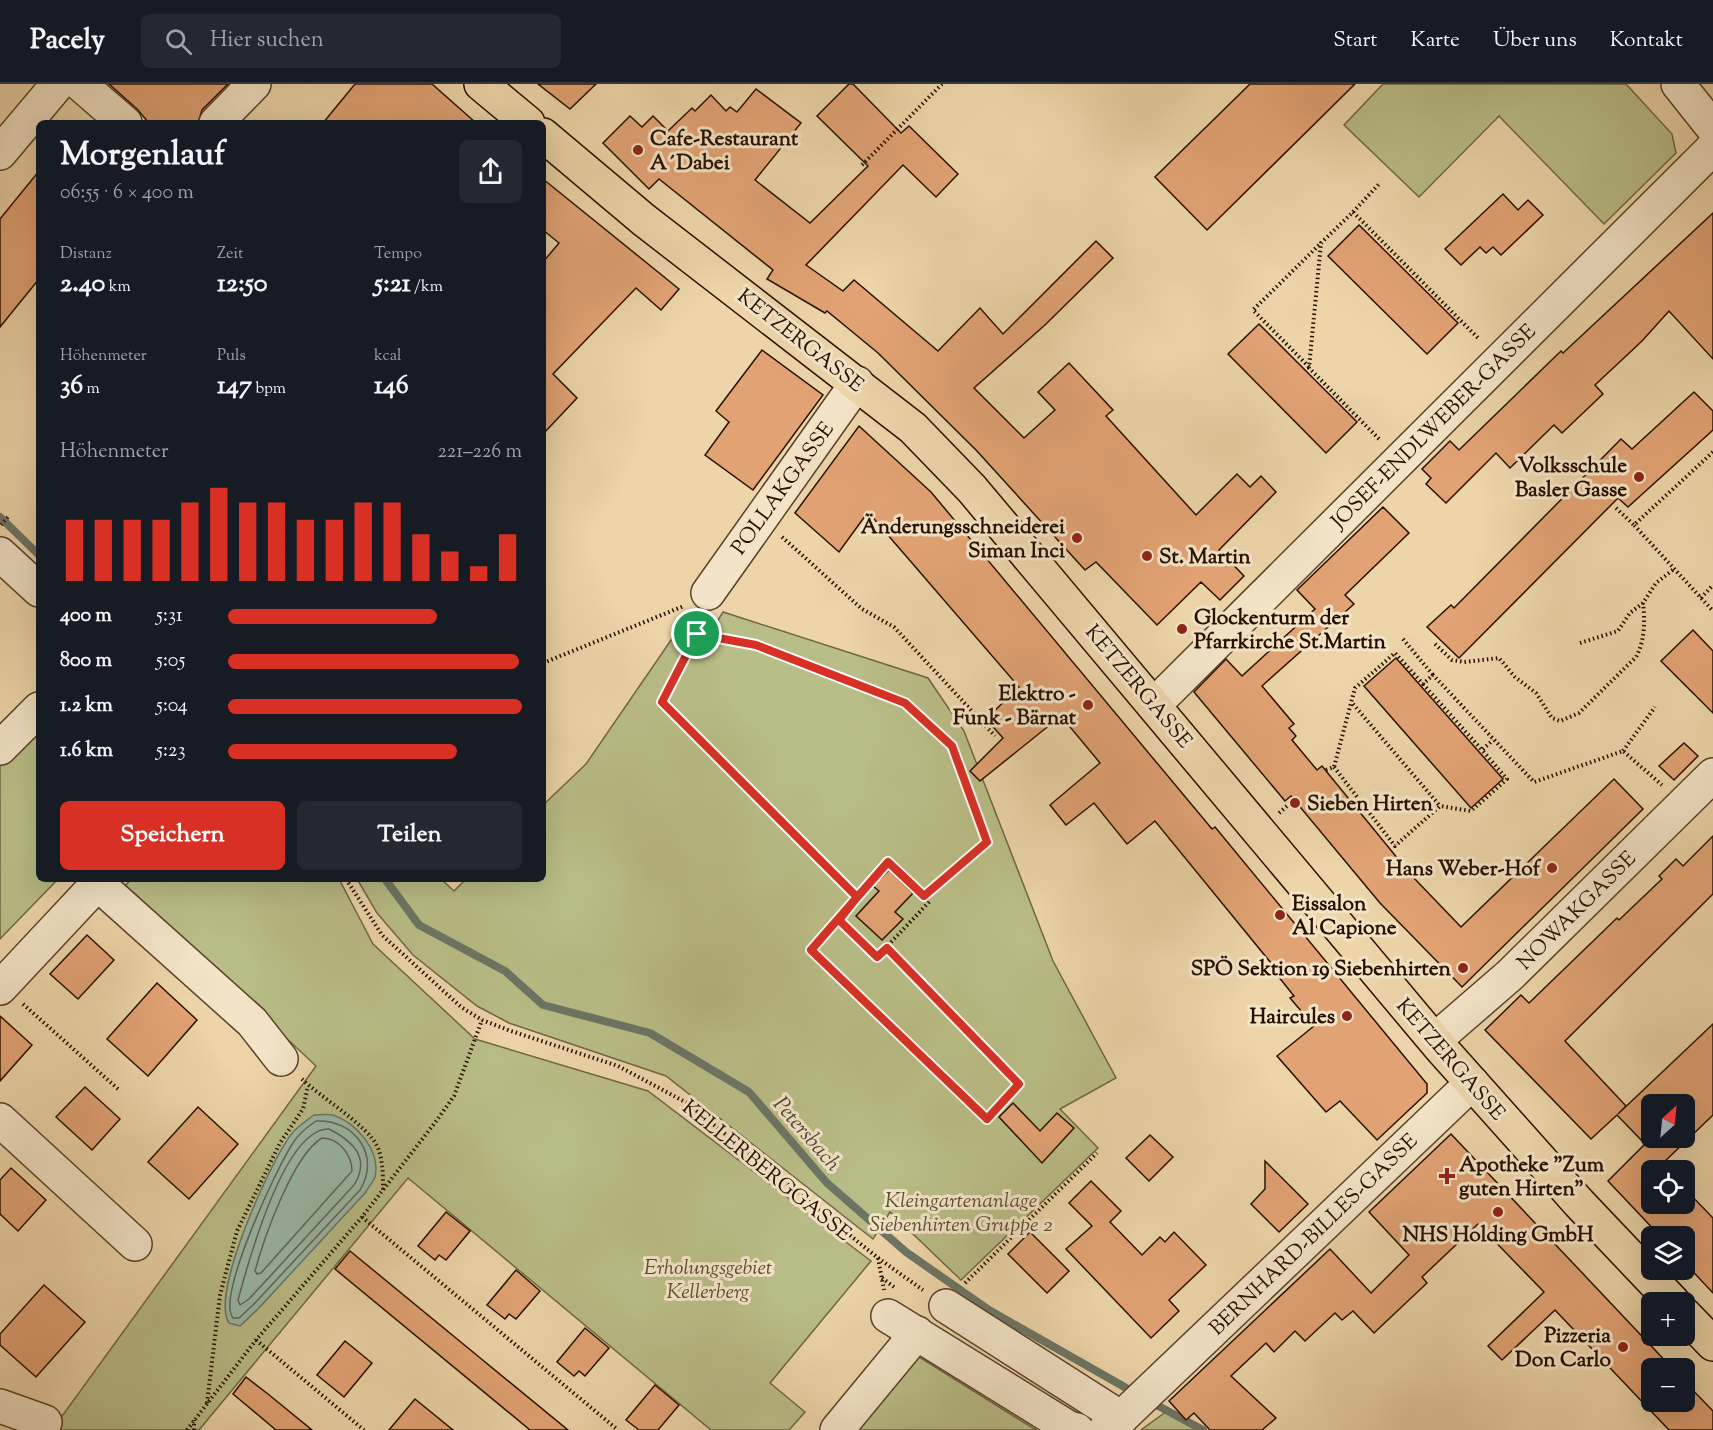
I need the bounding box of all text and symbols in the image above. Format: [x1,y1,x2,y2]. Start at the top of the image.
search box [141,14,561,68]
text: Pacely [30,21,105,61]
icon: search [162,25,195,58]
text: Hier suchen [210,25,324,57]
text: Start [1333,26,1377,56]
text: Karte [1410,26,1460,56]
text: Über uns [1493,26,1577,56]
text: Kontakt [1610,26,1683,56]
place label: Cafe-Restaurant A´Dabei [650,125,799,179]
text: Morgenlauf [60,132,225,180]
button: share [459,140,522,203]
marker: Cafe-Restaurant A´Dabei [631,143,645,157]
text: 06:55 · 6 × 400 m [60,179,194,208]
text: Distanz [60,243,112,266]
text: Zeit [217,243,243,266]
text: Tempo [374,243,422,266]
text: 2.40 [60,266,105,303]
text: 12:50 [217,266,267,303]
text: 5:21 [374,266,411,303]
text: km [105,276,131,299]
text: /km [411,276,443,299]
street label: KETZERGASSE [730,283,870,401]
street label: JOSEF-ENDLWEBER-GASSE [1324,318,1544,537]
text: Höhenmeter [60,345,147,368]
text: Puls [217,345,246,368]
text: kcal [374,345,402,368]
text: 36 [60,368,83,405]
text: 147 [217,368,252,405]
text: 146 [374,368,409,405]
text: m [83,378,100,401]
text: bpm [252,378,286,401]
street label: POLLAKGASSE [725,416,842,562]
text: Höhenmeter [60,438,169,467]
text: 221–226 m [437,438,522,467]
place label: Volksschule Basler Gasse [1515,452,1627,506]
marker: Volksschule Basler Gasse [1632,470,1646,484]
place label: Änderungsschneiderei Siman Inci [861,513,1065,567]
marker: Änderungsschneiderei Siman Inci [1070,531,1084,545]
place label: St. Martin [1159,543,1251,573]
marker: St. Martin [1140,549,1154,563]
text: 400 m [60,602,112,631]
text: 5:31 [156,602,183,631]
place label: Glockenturm der Pfarrkirche St.Martin [1194,604,1386,658]
pin [671,608,722,659]
icon: arrive [680,617,713,650]
street label: KETZERGASSE [1077,619,1198,756]
marker: Glockenturm der Pfarrkirche St.Martin [1175,622,1189,636]
text: 800 m [60,647,112,676]
text: 5:05 [156,647,185,676]
place label: Elektro - Funk - Bärnat [953,680,1077,734]
text: 1.2 km [60,692,113,721]
text: 5:04 [156,692,188,721]
marker: Elektro - Funk - Bärnat [1081,698,1095,712]
text: 1.6 km [60,737,113,766]
text: 5:23 [156,737,185,766]
place label: Sieben Hirten [1307,790,1433,820]
marker: Sieben Hirten [1288,796,1302,810]
button: Speichern [60,801,285,870]
button: Teilen [297,801,522,870]
street label: NOWAKGASSE [1511,845,1644,978]
place label: Hans Weber-Hof [1386,855,1542,885]
marker: Hans Weber-Hof [1545,861,1559,875]
place label: Eissalon Al Capione [1292,890,1397,944]
marker: Eissalon Al Capione [1273,908,1287,922]
place label: SPÖ Sektion 19 Siebenhirten [1191,955,1452,985]
marker: SPÖ Sektion 19 Siebenhirten [1456,961,1470,975]
street label: KETZERGASSE [1388,993,1511,1128]
place label: Haircules [1250,1003,1335,1033]
marker: Haircules [1340,1009,1354,1023]
water label: Petersbach [764,1091,848,1180]
street label: KELLERBERGGASSE [675,1094,857,1250]
north arrow [1641,1094,1695,1148]
map controls [1641,1094,1695,1412]
street label: BERNHARD-BILLES-GASSE [1203,1127,1426,1343]
place label: Apotheke "Zum guten Hirten" [1459,1151,1605,1205]
button: locate [1641,1160,1695,1214]
marker: Apotheke "Zum guten Hirten" [1440,1169,1454,1183]
park label: Kleingartenanlage Siebenhirten Gruppe 2 [870,1187,1052,1241]
marker: NHS Holding GmbH [1491,1205,1505,1219]
place label: NHS Holding GmbH [1402,1221,1594,1251]
button: layers [1641,1226,1695,1280]
park label: Erholungsgebiet Kellerberg [644,1254,772,1308]
button: + [1641,1292,1695,1346]
place label: Pizzeria Don Carlo [1515,1322,1612,1376]
marker: Pizzeria Don Carlo [1616,1340,1630,1354]
button: − [1641,1358,1695,1412]

